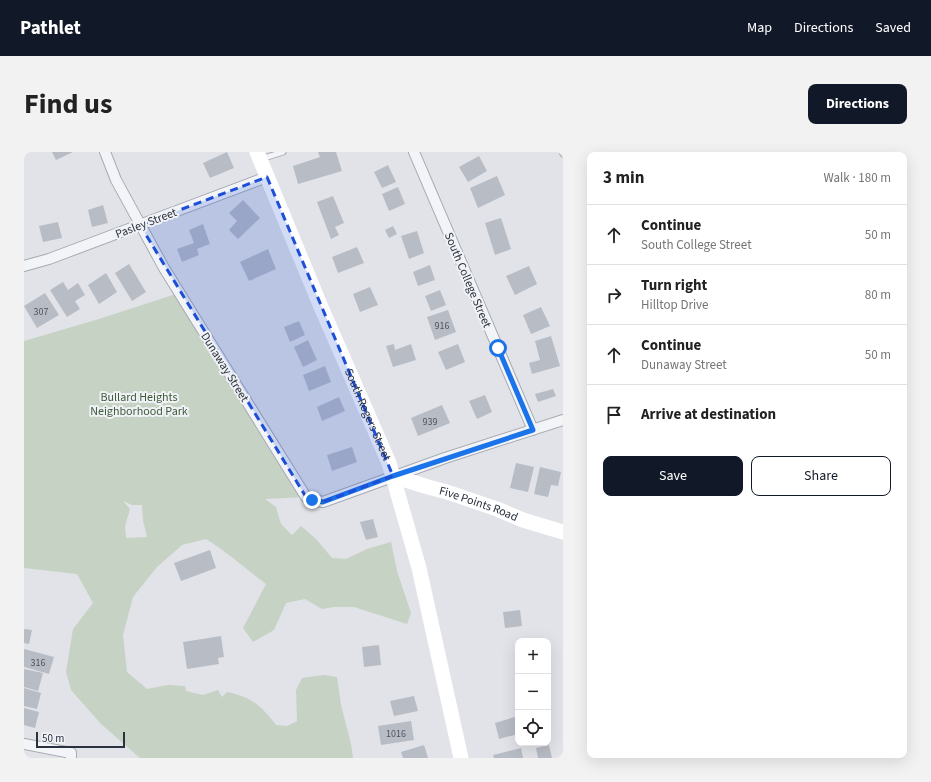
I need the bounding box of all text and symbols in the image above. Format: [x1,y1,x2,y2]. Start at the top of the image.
text: Pathlet [20,15,81,42]
text: Map [747,18,772,38]
text: Directions [794,18,853,38]
text: Saved [875,18,911,38]
text: Find us [24,84,112,124]
button: Directions [808,84,907,124]
text: 3 min [603,166,644,190]
text: Walk · 180 m [823,169,891,187]
street label: Pasley Street [113,204,179,243]
text: Continue [641,215,701,236]
icon: ahead [603,224,625,246]
text: 50 m [865,226,891,244]
street label: South College Street [440,230,495,330]
text: South College Street [641,236,752,254]
text: Turn right [641,275,707,296]
icon: right [603,284,625,306]
text: 80 m [865,286,891,304]
text: Hilltop Drive [641,296,709,314]
house number: 307 [34,305,48,319]
house number: 916 [435,319,449,333]
street label: Dunaway Street [196,329,253,405]
text: Continue [641,335,701,356]
route start [489,339,507,357]
icon: ahead [603,344,625,366]
text: 50 m [865,346,891,364]
text: Dunaway Street [641,356,727,374]
street label: South Rogers Street [340,366,395,464]
park label: Bullard Heights Neighborhood Park [90,389,188,420]
icon: arrive [603,404,625,426]
text: Arrive at destination [641,404,776,425]
house number: 939 [423,415,437,429]
button: Save [603,456,743,496]
button: Share [751,456,891,496]
street label: Five Points Road [437,482,520,526]
route end [303,491,321,509]
map controls [515,638,551,746]
button: + [515,638,551,674]
house number: 316 [31,656,45,670]
button: − [515,674,551,710]
button: locate [515,710,551,746]
house number: 1016 [386,727,406,741]
scale bar [36,730,125,749]
text: 50 m [42,731,64,746]

